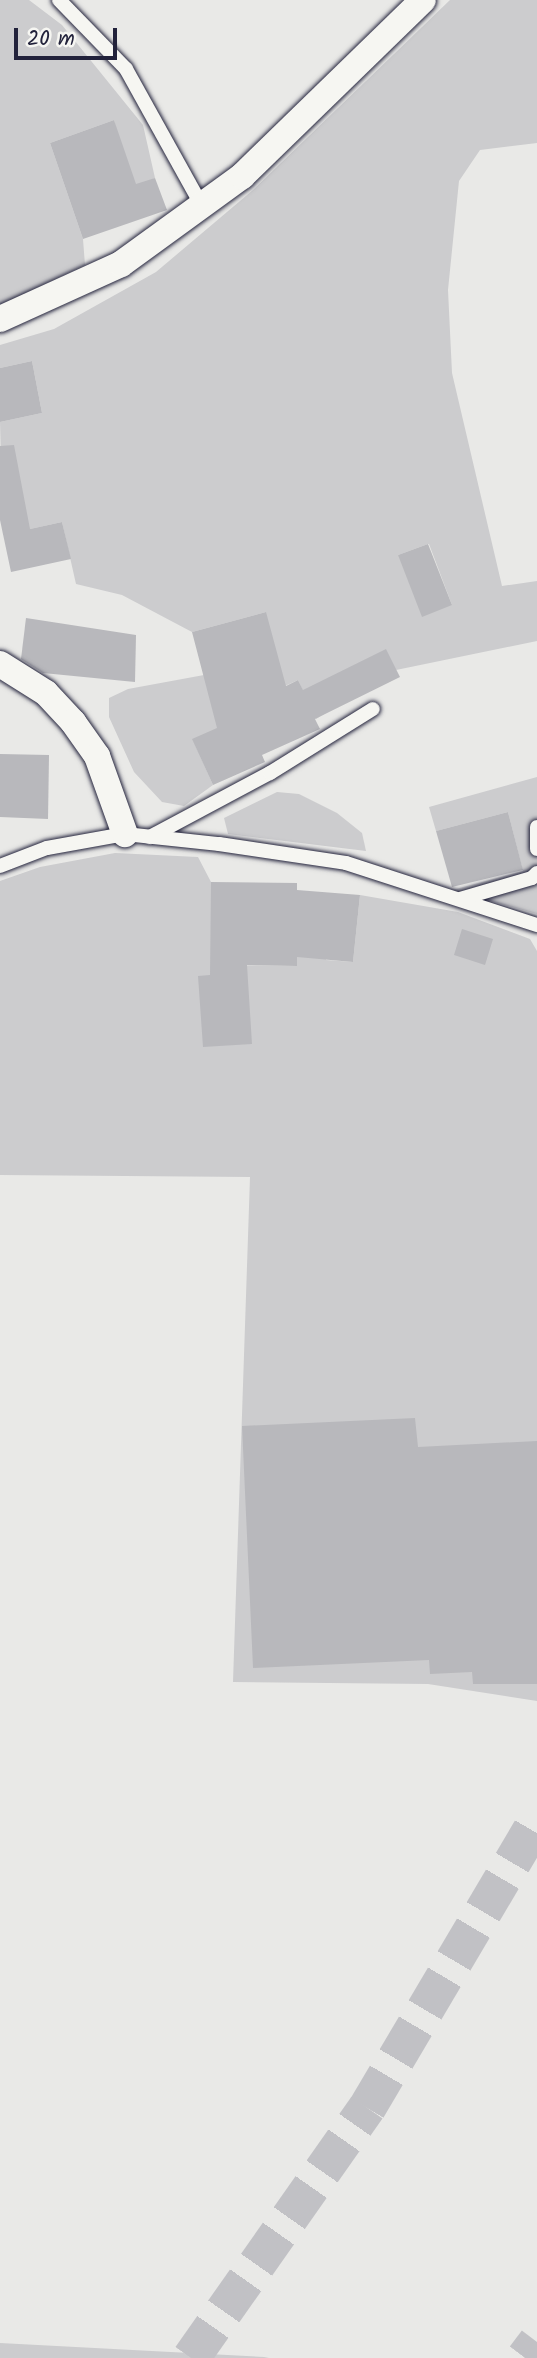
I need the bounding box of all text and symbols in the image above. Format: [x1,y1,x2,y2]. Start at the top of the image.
scale bar [18,14,121,58]
text: 20 m [27,23,75,56]

